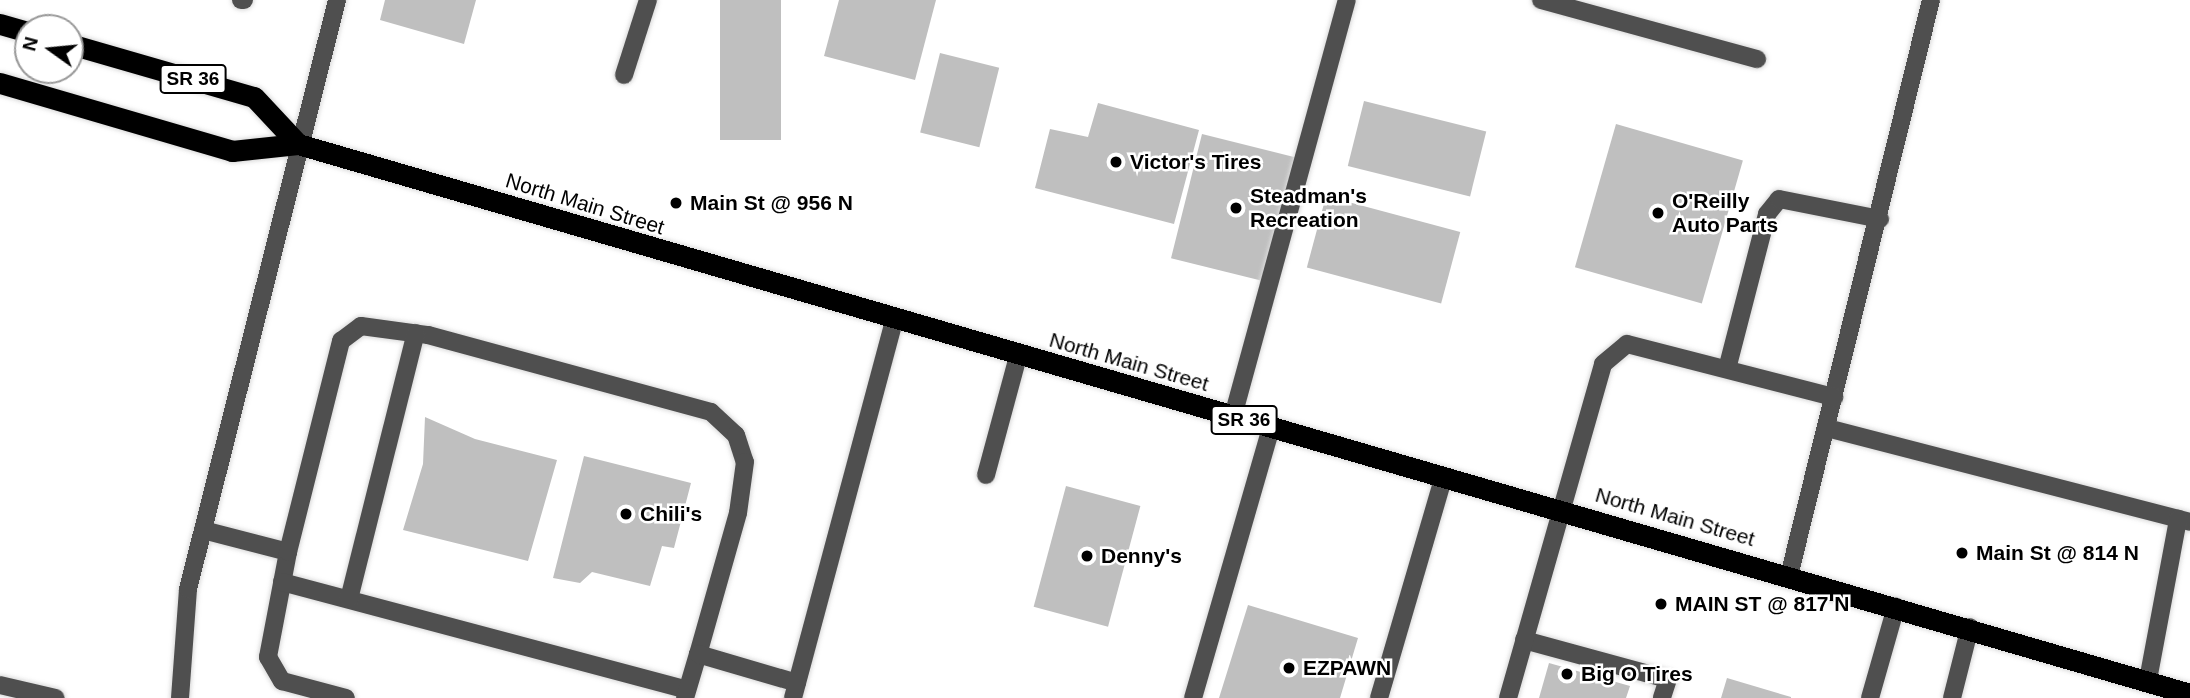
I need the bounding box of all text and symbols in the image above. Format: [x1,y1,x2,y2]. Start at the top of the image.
north arrow [14,14,84,84]
text: N [18,35,42,53]
road number: SR 36 [158,64,228,94]
place label: Victor's Tires [1130,149,1261,175]
marker: Victor's Tires [1108,154,1124,170]
street label: North Main Street [503,168,667,240]
place label: Steadman's Recreation [1250,183,1367,233]
place label: O'Reilly Auto Parts [1672,188,1778,238]
place label: Main St @ 956 N [690,190,853,216]
marker: Main St @ 956 N [668,195,684,211]
marker: Steadman's Recreation [1228,200,1244,216]
marker: O'Reilly Auto Parts [1650,205,1666,221]
street label: North Main Street [1046,327,1212,397]
road number: SR 36 [1209,404,1279,436]
street label: North Main Street [1592,482,1758,552]
place label: Chili's [640,501,702,527]
marker: Chili's [618,506,634,522]
place label: Main St @ 814 N [1976,540,2139,566]
place label: Denny's [1101,543,1182,569]
marker: Main St @ 814 N [1954,545,1970,561]
marker: Denny's [1079,548,1095,564]
place label: MAIN ST @ 817 N [1675,591,1850,617]
marker: MAIN ST @ 817 N [1653,596,1669,612]
place label: EZPAWN [1303,655,1391,681]
marker: EZPAWN [1281,660,1297,676]
place label: Big O Tires [1581,661,1693,687]
marker: Big O Tires [1559,666,1575,682]

